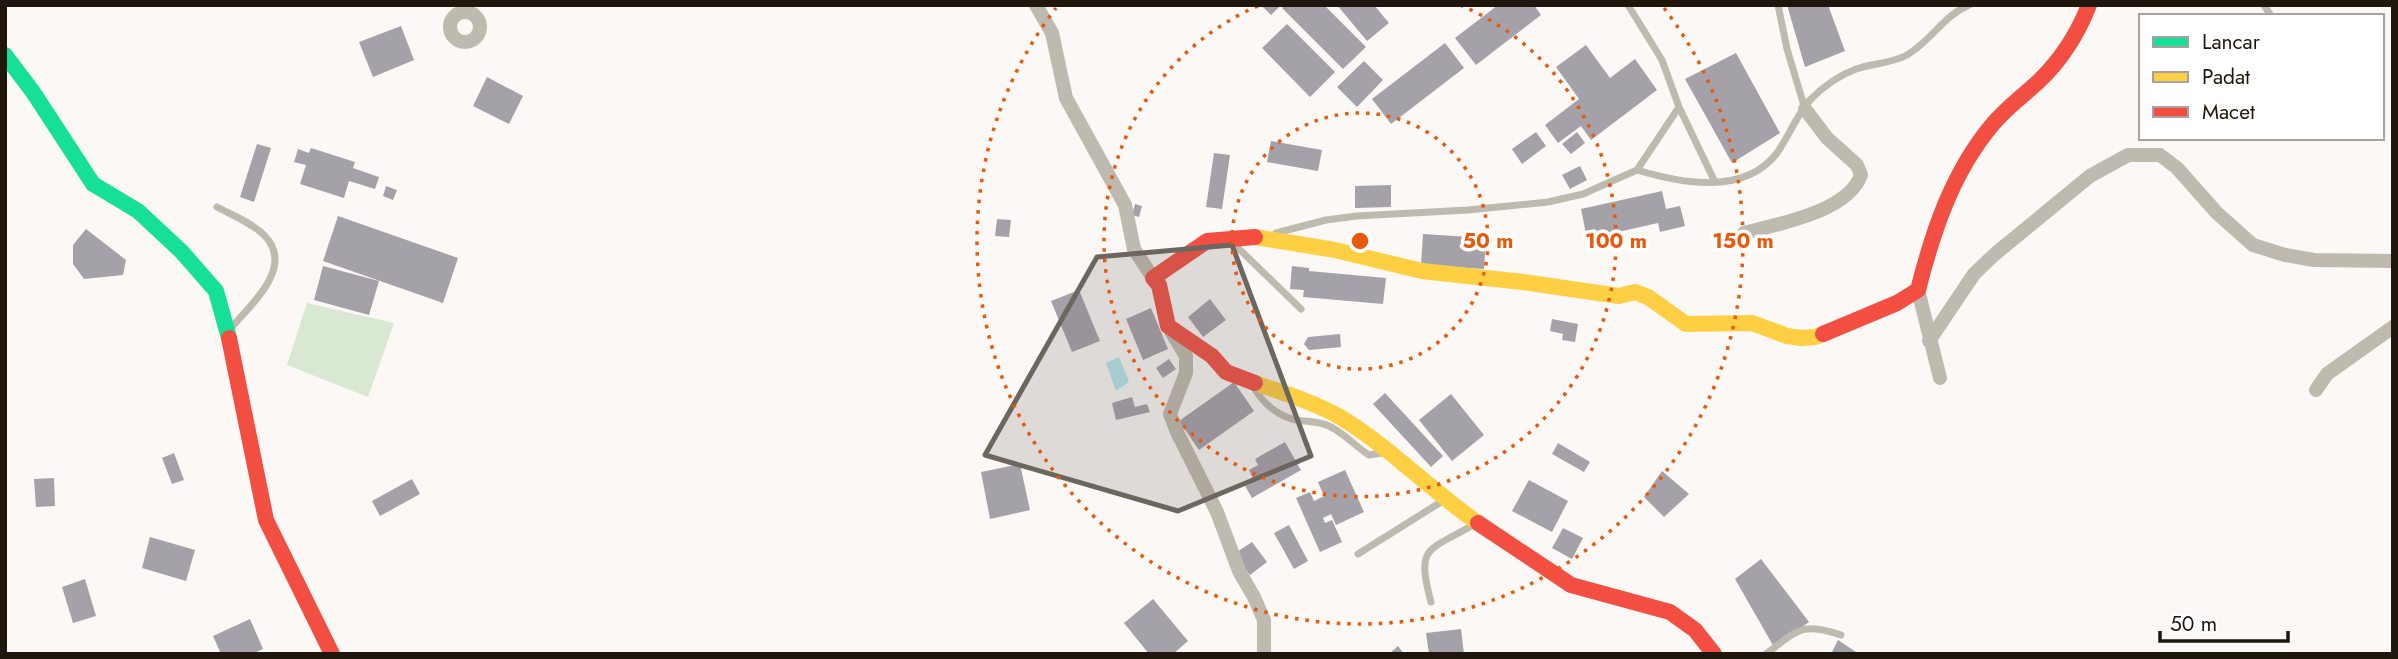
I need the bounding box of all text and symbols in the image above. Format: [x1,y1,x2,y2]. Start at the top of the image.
legend [2139,14,2384,140]
text: Lancar [2202,27,2261,57]
text: Padat [2202,62,2250,92]
text: Macet [2202,97,2255,127]
text: 50 m [1463,226,1513,256]
text: 100 m [1585,226,1647,256]
text: 150 m [1712,226,1774,256]
centre of rings [1348,229,1372,253]
scale bar [2160,600,2288,644]
text: 50 m [2170,609,2217,639]

